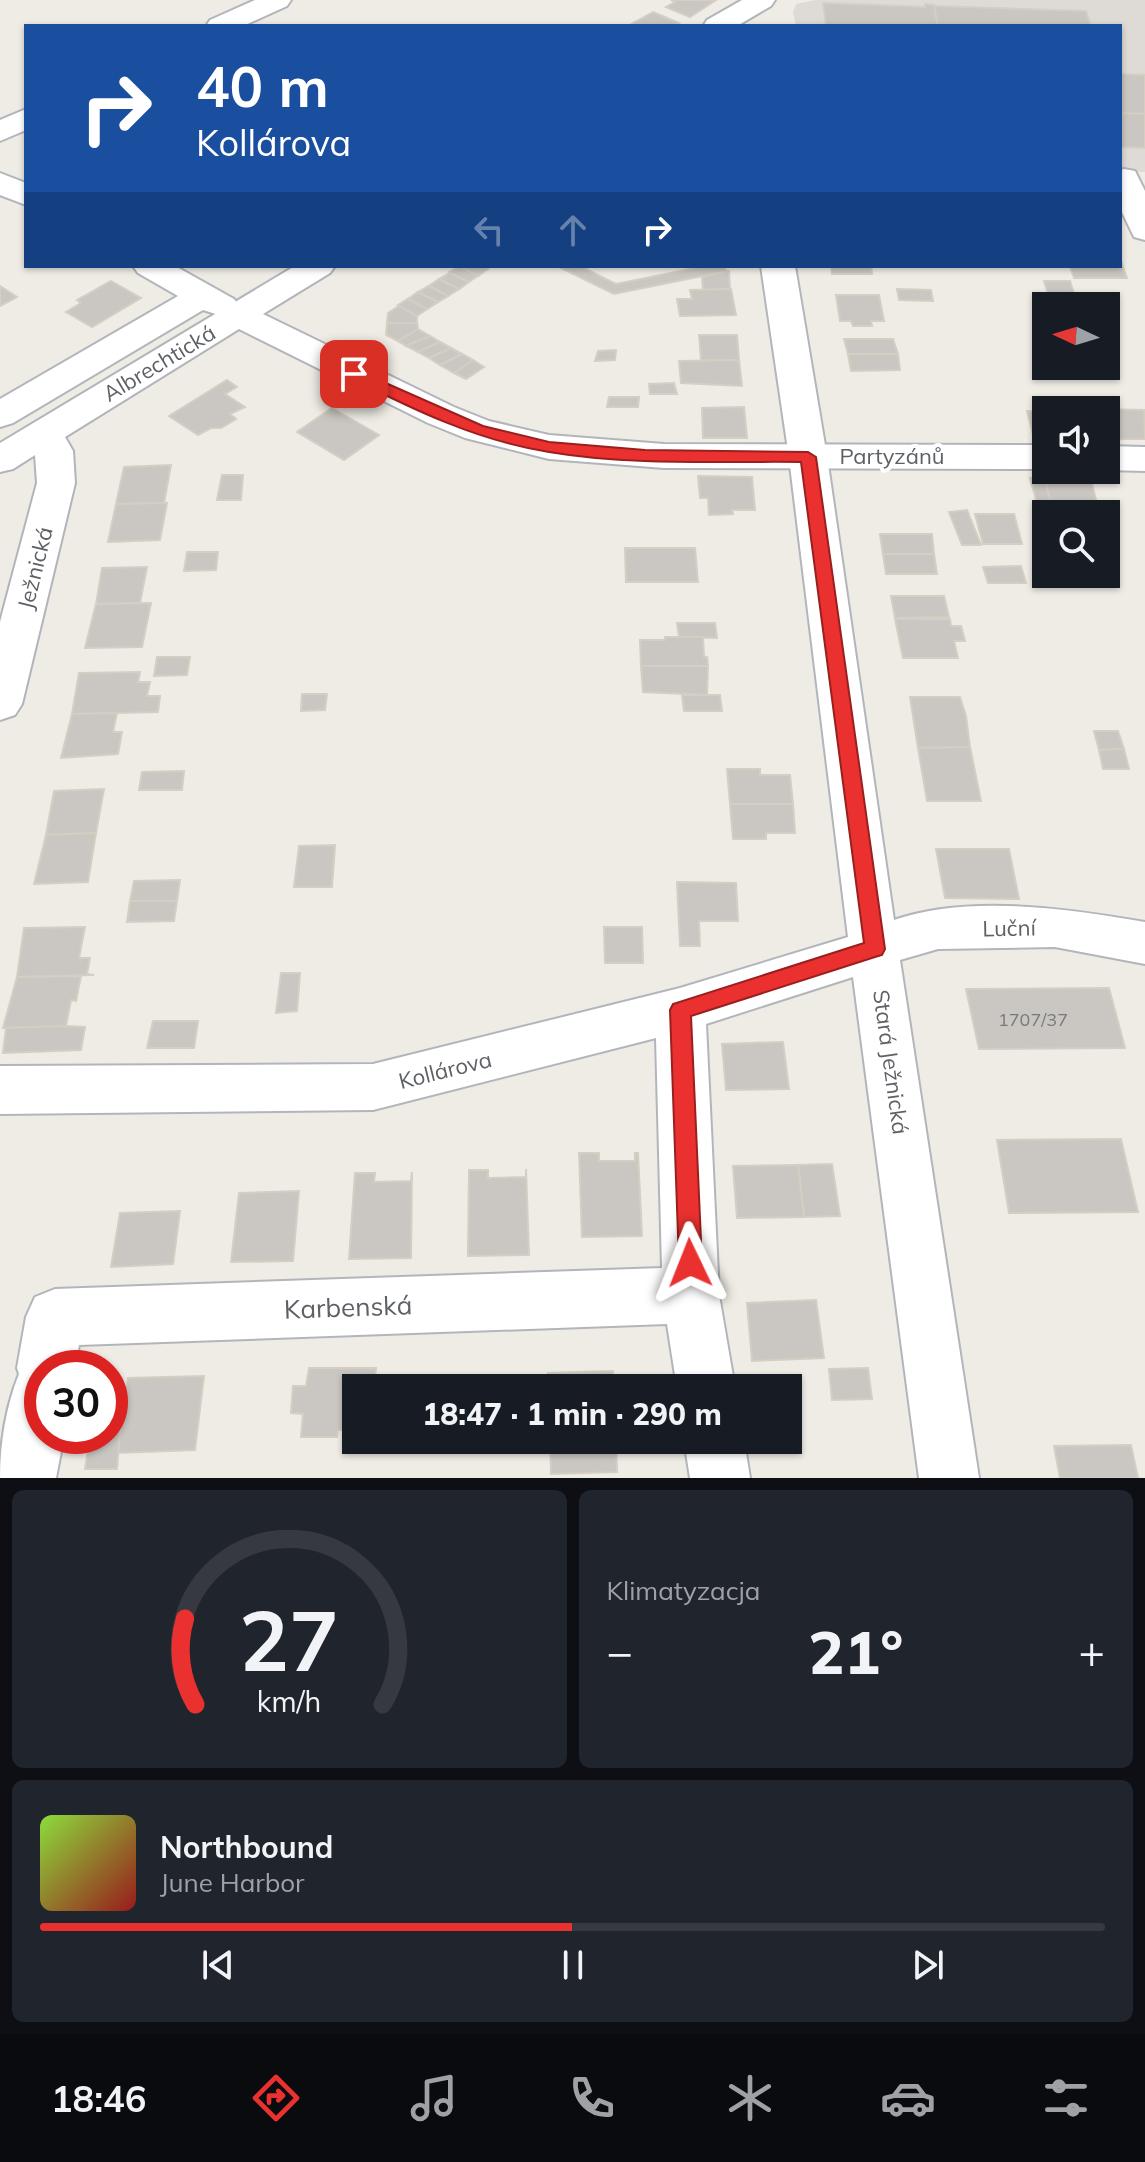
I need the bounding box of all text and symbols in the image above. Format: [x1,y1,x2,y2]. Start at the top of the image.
text: 40 m [196,51,329,121]
icon: right [64,56,168,160]
text: Kollárova [196,120,351,165]
icon: left [467,208,511,252]
icon: ahead [551,208,595,252]
icon: right [635,208,679,252]
north arrow [1032,292,1120,380]
map controls [1032,292,1120,588]
street label: Albrechtická [98,318,220,408]
pin [320,340,388,408]
icon: arrive [332,352,376,396]
button: sound [1032,396,1120,484]
street label: Partyzánů [839,442,945,470]
button: search [1032,500,1120,588]
street label: Ježnická [11,524,59,612]
street label: Luční [982,914,1038,942]
street label: Stará Ježnická [867,988,915,1136]
house number: 1707/37 [998,1008,1068,1031]
street label: Kollárova [396,1045,494,1095]
position arrow [648,1221,732,1305]
street label: Karbenská [283,1288,413,1326]
speed limit sign: 30 [24,1350,128,1454]
text: 18:47 · 1 min · 290 m [422,1395,722,1433]
text: Klimatyzacja [607,1574,760,1607]
text: 27 [239,1587,339,1692]
text: 21° [808,1614,903,1689]
text: − [607,1624,633,1679]
text: + [1079,1624,1105,1679]
text: km/h [257,1683,322,1719]
text: Northbound [160,1828,333,1866]
text: June Harbor [160,1866,305,1899]
icon: previous [196,1943,240,1987]
icon: pause [551,1943,595,1987]
icon: next [906,1943,950,1987]
icon: directions [248,2070,304,2126]
icon: music [406,2070,462,2126]
icon: phone [564,2070,620,2126]
icon: climate [722,2070,778,2126]
icon: car [880,2070,936,2126]
icon: filters [1038,2070,1094,2126]
text: 18:46 [51,2076,146,2121]

